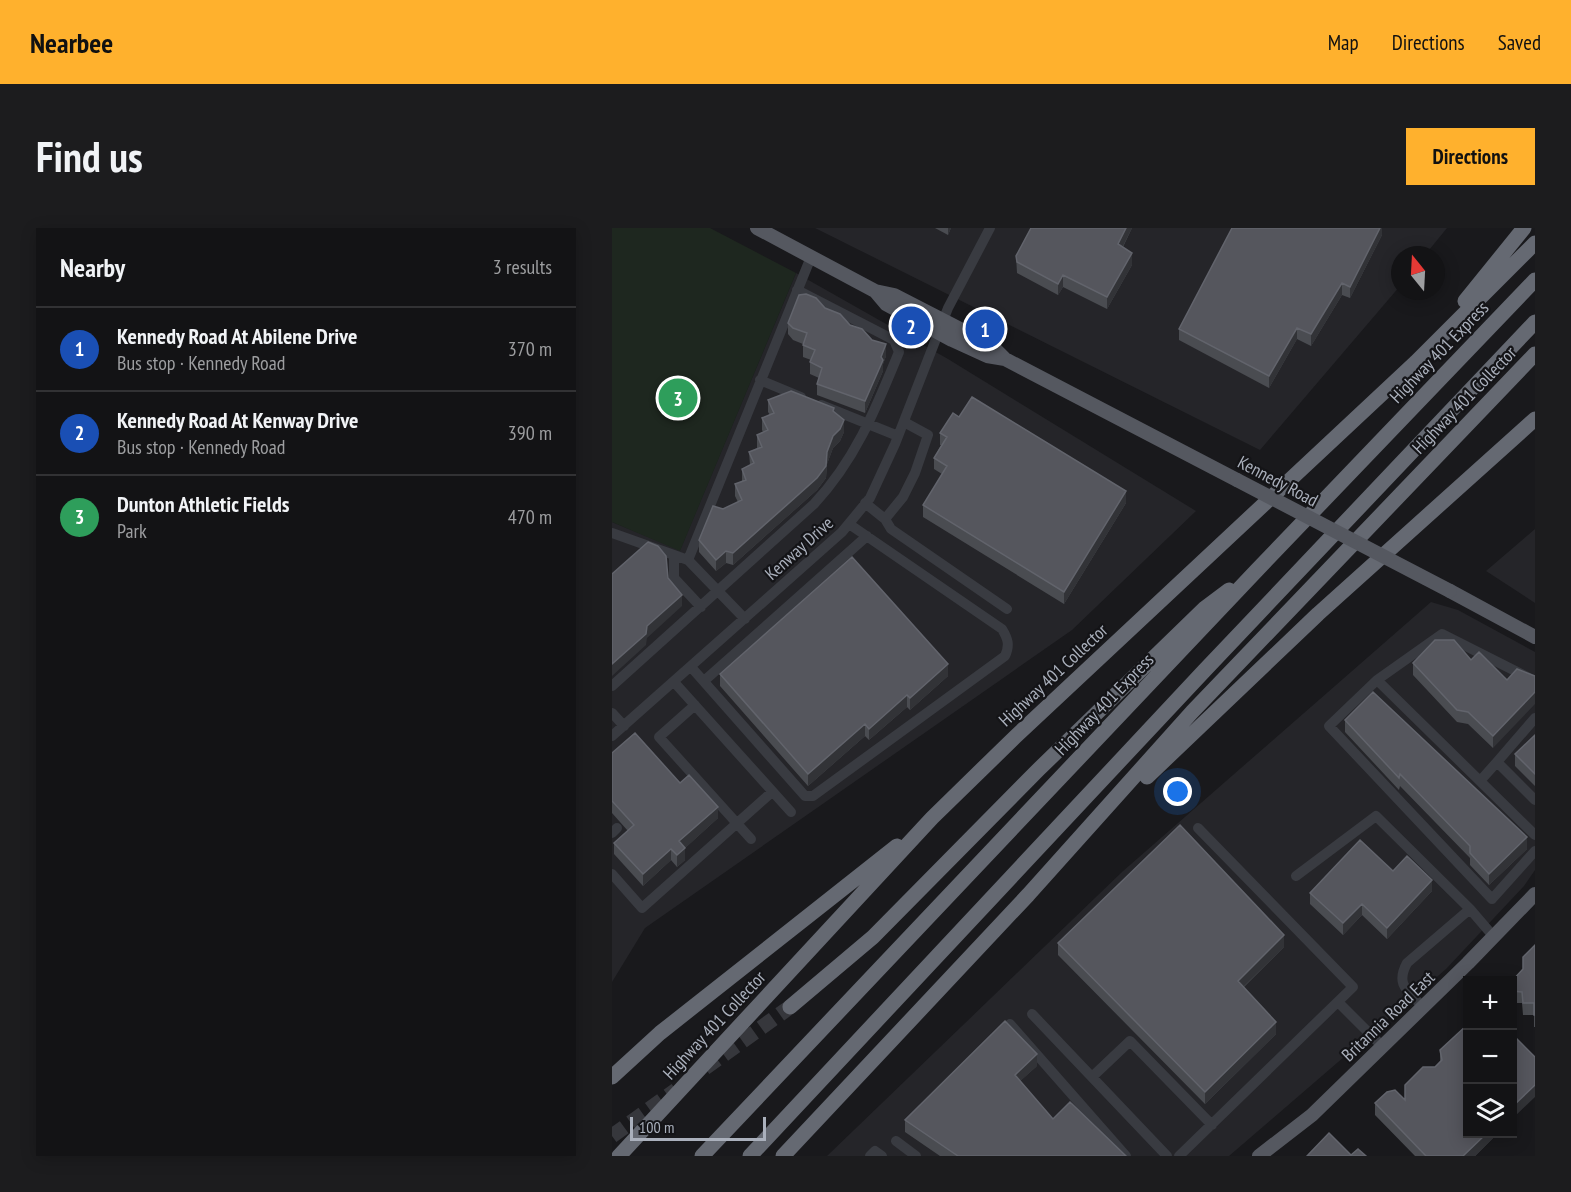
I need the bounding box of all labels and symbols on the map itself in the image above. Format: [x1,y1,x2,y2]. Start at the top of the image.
north arrow [1391,246,1445,300]
street label: Highway 401 Express [1385,296,1493,408]
pin: 2 [892,304,930,348]
pin: 1 [966,306,1004,352]
street label: Highway 401 Collector [1407,341,1521,458]
pin: 3 [658,376,698,420]
street label: Kennedy Road [1234,450,1322,512]
street label: Kenway Drive [760,511,838,585]
street label: Highway 401 Collector [994,619,1112,731]
street label: Highway 401 Express [1050,648,1158,760]
your location [1163,777,1192,806]
street label: Highway 401 Collector [658,966,770,1084]
street label: Britannia Road East [1337,966,1439,1066]
scale bar [630,1114,766,1142]

